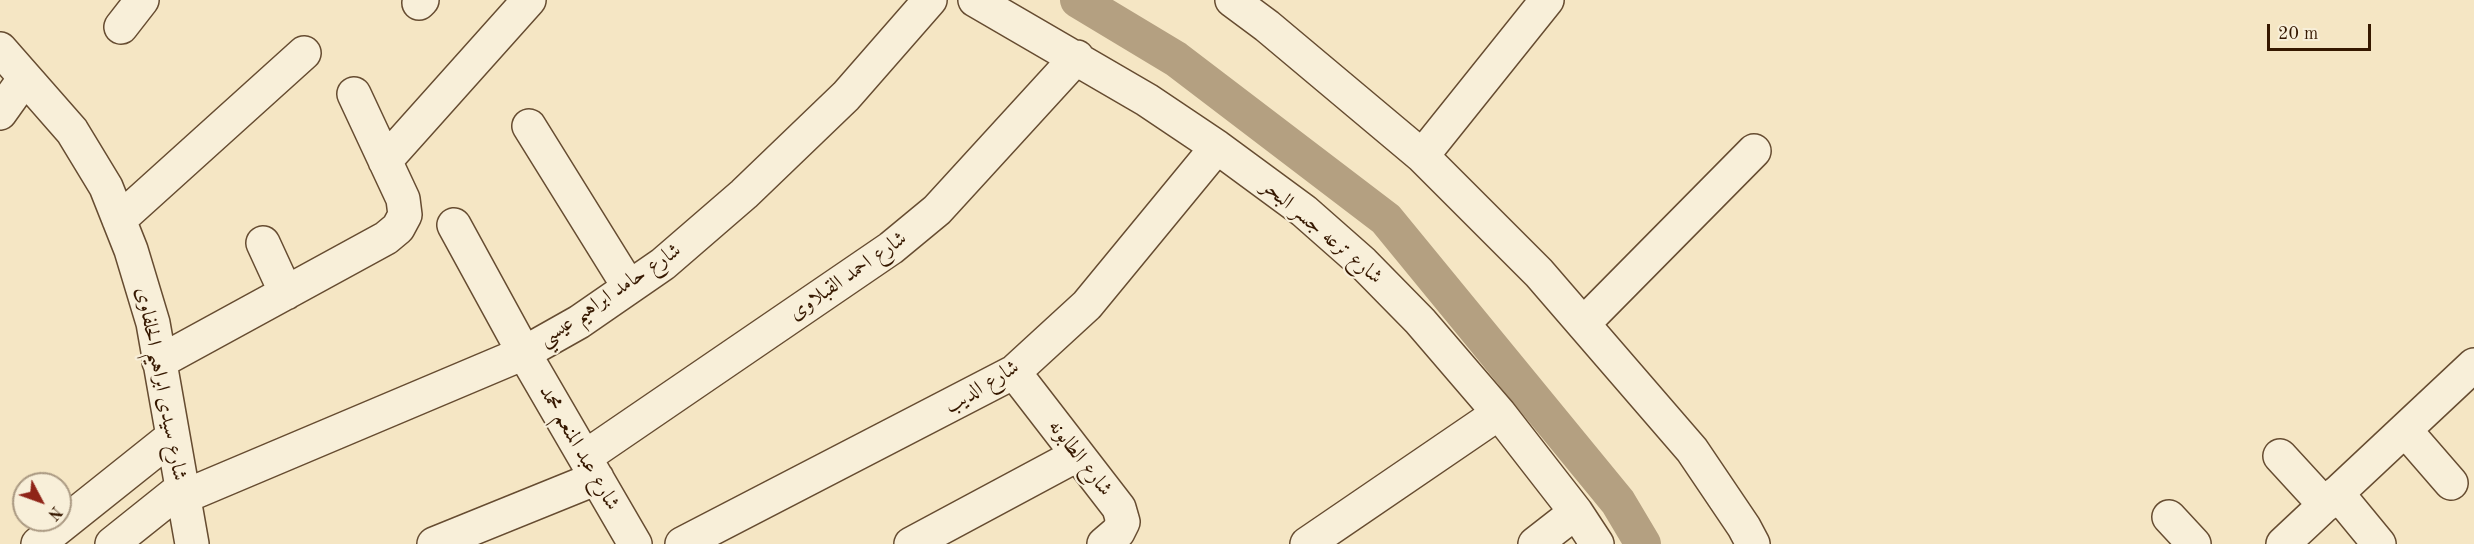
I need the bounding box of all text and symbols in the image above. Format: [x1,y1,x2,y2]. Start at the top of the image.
scale bar [2270,12,2374,50]
text: 20 m [2278,25,2318,43]
street label: شارع ترعه جسر البحر [1257,174,1387,290]
street label: شارع احمد القبلاوى [784,226,912,326]
street label: شارع حامد ابراهيم عيسي [534,238,686,352]
street label: شارع سيدى ابراهيم الحلفاوى [130,285,192,483]
street label: شارع الديب [940,355,1024,419]
street label: شارع عبد المنعم محمد [533,381,625,515]
street label: شارع الطابونه [1042,415,1118,501]
north arrow [12,472,72,532]
text: N [44,503,64,522]

